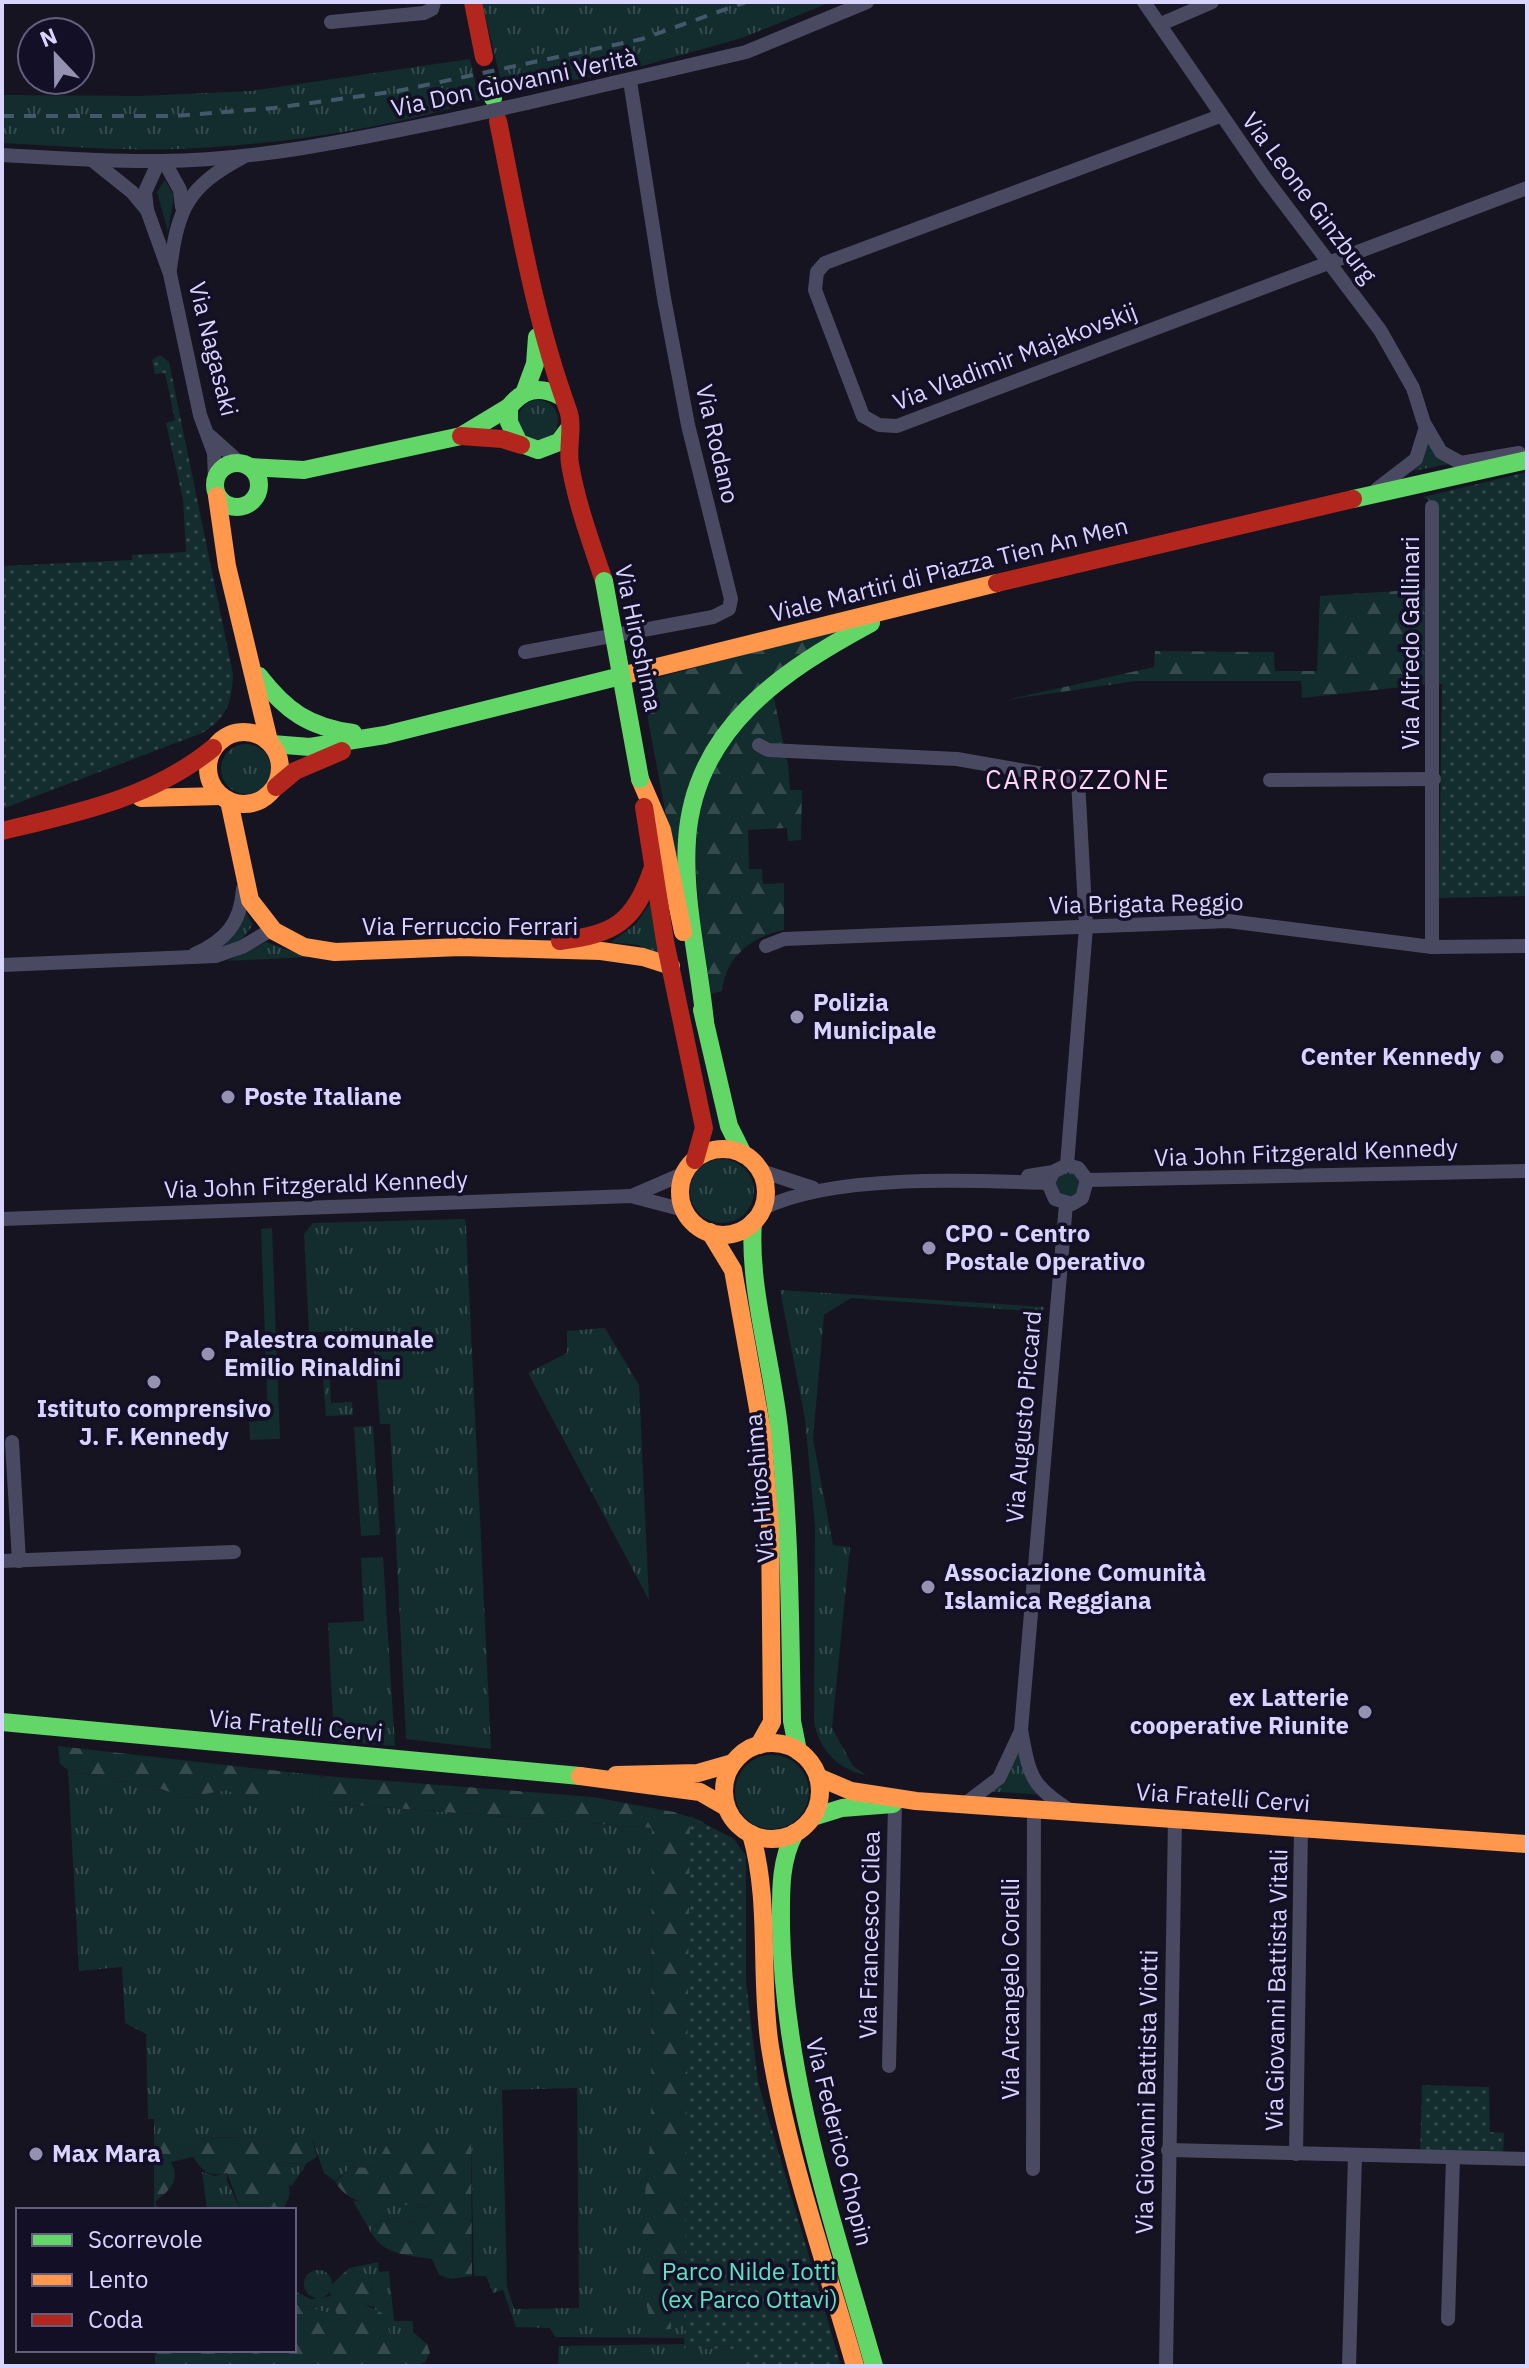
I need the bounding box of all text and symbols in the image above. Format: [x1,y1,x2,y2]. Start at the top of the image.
north arrow [16,16,96,96]
text: N [36,21,61,53]
street label: Via Don Giovanni Verità [388,40,640,124]
street label: Via Leone Ginzburg [1235,106,1385,290]
street label: Via Nagasaki [182,278,246,419]
street label: Via Vladimir Majakovskij [888,295,1141,417]
street label: Via Rodano [689,381,747,506]
street label: Viale Martiri di Piazza Tien An Men [766,509,1131,629]
street label: Via Alfredo Gallinari [1394,536,1426,750]
street label: Via Hiroshima [608,561,670,714]
district label: CARROZZONE [985,762,1171,796]
street label: Via Brigata Reggio [1048,885,1244,921]
street label: Via Ferruccio Ferrari [362,910,578,942]
place label: Polizia Municipale [813,986,936,1046]
marker: Polizia Municipale [788,1008,806,1026]
place label: Center Kennedy [1301,1040,1481,1072]
marker: Center Kennedy [1488,1048,1506,1066]
place label: Poste Italiane [244,1080,402,1112]
marker: Poste Italiane [219,1088,237,1106]
street label: Via John Fitzgerald Kennedy [1153,1131,1459,1173]
street label: Via John Fitzgerald Kennedy [163,1163,469,1205]
place label: CPO - Centro Postale Operativo [945,1217,1145,1277]
marker: CPO - Centro Postale Operativo [920,1239,938,1257]
street label: Via Augusto Piccard [998,1309,1048,1525]
place label: Palestra comunale Emilio Rinaldini [224,1323,434,1383]
marker: Palestra comunale Emilio Rinaldini [199,1345,217,1363]
marker: Istituto comprensivo J. F. Kennedy [145,1373,163,1391]
place label: Istituto comprensivo J. F. Kennedy [37,1392,271,1452]
street label: Via Hiroshima [737,1412,781,1564]
place label: Associazione Comunità Islamica Reggiana [944,1556,1206,1616]
marker: Associazione Comunità Islamica Reggiana [919,1578,937,1596]
place label: ex Latterie cooperative Riunite [1130,1681,1349,1741]
street label: Via Fratelli Cervi [208,1701,384,1749]
marker: ex Latterie cooperative Riunite [1356,1703,1374,1721]
street label: Via Fratelli Cervi [1135,1775,1311,1819]
street label: Via Francesco Cilea [851,1830,887,2039]
street label: Via Giovanni Battista Vitali [1258,1849,1294,2131]
street label: Via Arcangelo Corelli [994,1878,1026,2100]
street label: Via Giovanni Battista Viotti [1128,1949,1164,2235]
street label: Via Federico Chopin [799,2034,881,2249]
place label: Max Mara [52,2137,161,2169]
marker: Max Mara [27,2145,45,2163]
legend [16,2208,296,2352]
text: Scorrevole [88,2223,203,2255]
park label: Parco Nilde Iotti (ex Parco Ottavi) [660,2255,838,2315]
text: Lento [88,2263,148,2295]
text: Coda [88,2303,143,2335]

